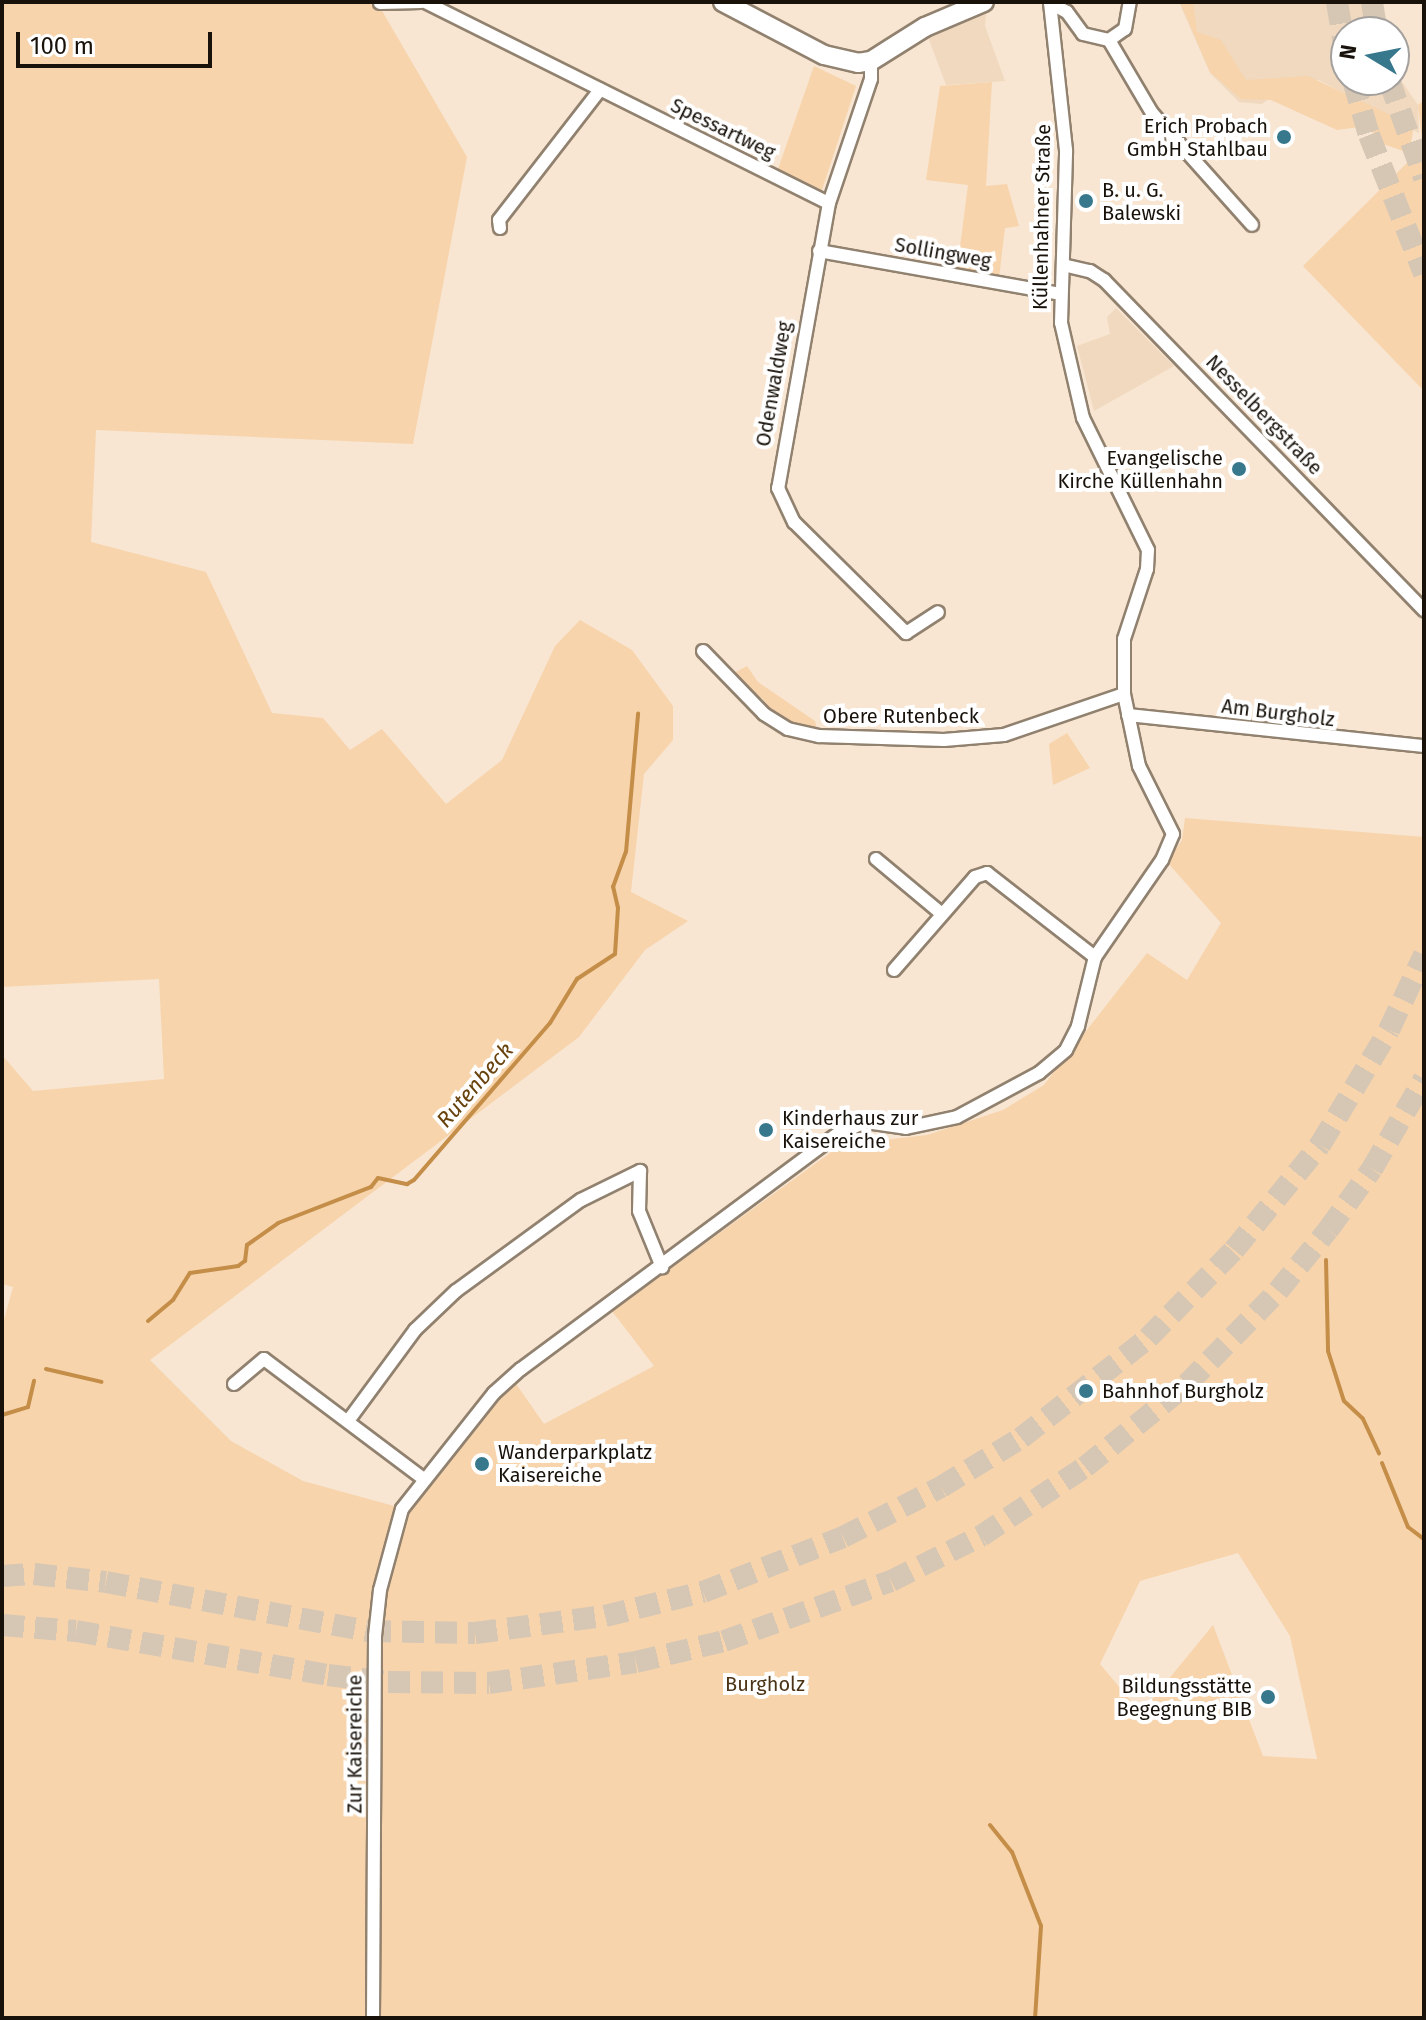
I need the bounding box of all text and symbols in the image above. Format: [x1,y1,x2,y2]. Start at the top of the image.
scale bar [20,16,216,66]
north arrow [1330,16,1410,96]
text: 100 m [30,32,94,60]
text: N [1333,43,1362,62]
street label: Spessartweg [667,93,779,165]
place label: Erich Probach GmbH Stahlbau [1127,114,1268,161]
street label: Küllenhahner Straße [1028,124,1056,310]
marker: Erich Probach GmbH Stahlbau [1275,128,1293,146]
place label: B. u. G. Balewski [1102,178,1181,225]
marker: B. u. G. Balewski [1077,192,1095,210]
street label: Sollingweg [893,233,993,273]
street label: Odenwaldweg [751,320,797,448]
street label: Nesselbergstraße [1201,350,1327,480]
place label: Evangelische Kirche Küllenhahn [1057,446,1223,493]
marker: Evangelische Kirche Küllenhahn [1230,460,1248,478]
street label: Am Burgholz [1220,694,1336,732]
street label: Obere Rutenbeck [823,704,979,728]
water label: Rutenbeck [431,1037,519,1133]
place label: Kinderhaus zur Kaisereiche [782,1106,918,1153]
marker: Kinderhaus zur Kaisereiche [757,1121,775,1139]
place label: Bahnhof Burgholz [1102,1379,1264,1403]
marker: Bahnhof Burgholz [1077,1382,1095,1400]
place label: Wanderparkplatz Kaisereiche [498,1440,652,1487]
marker: Wanderparkplatz Kaisereiche [473,1455,491,1473]
park label: Burgholz [725,1672,805,1696]
place label: Bildungsstätte Begegnung BIB [1117,1674,1252,1721]
street label: Zur Kaisereiche [343,1675,367,1813]
marker: Bildungsstätte Begegnung BIB [1259,1688,1277,1706]

